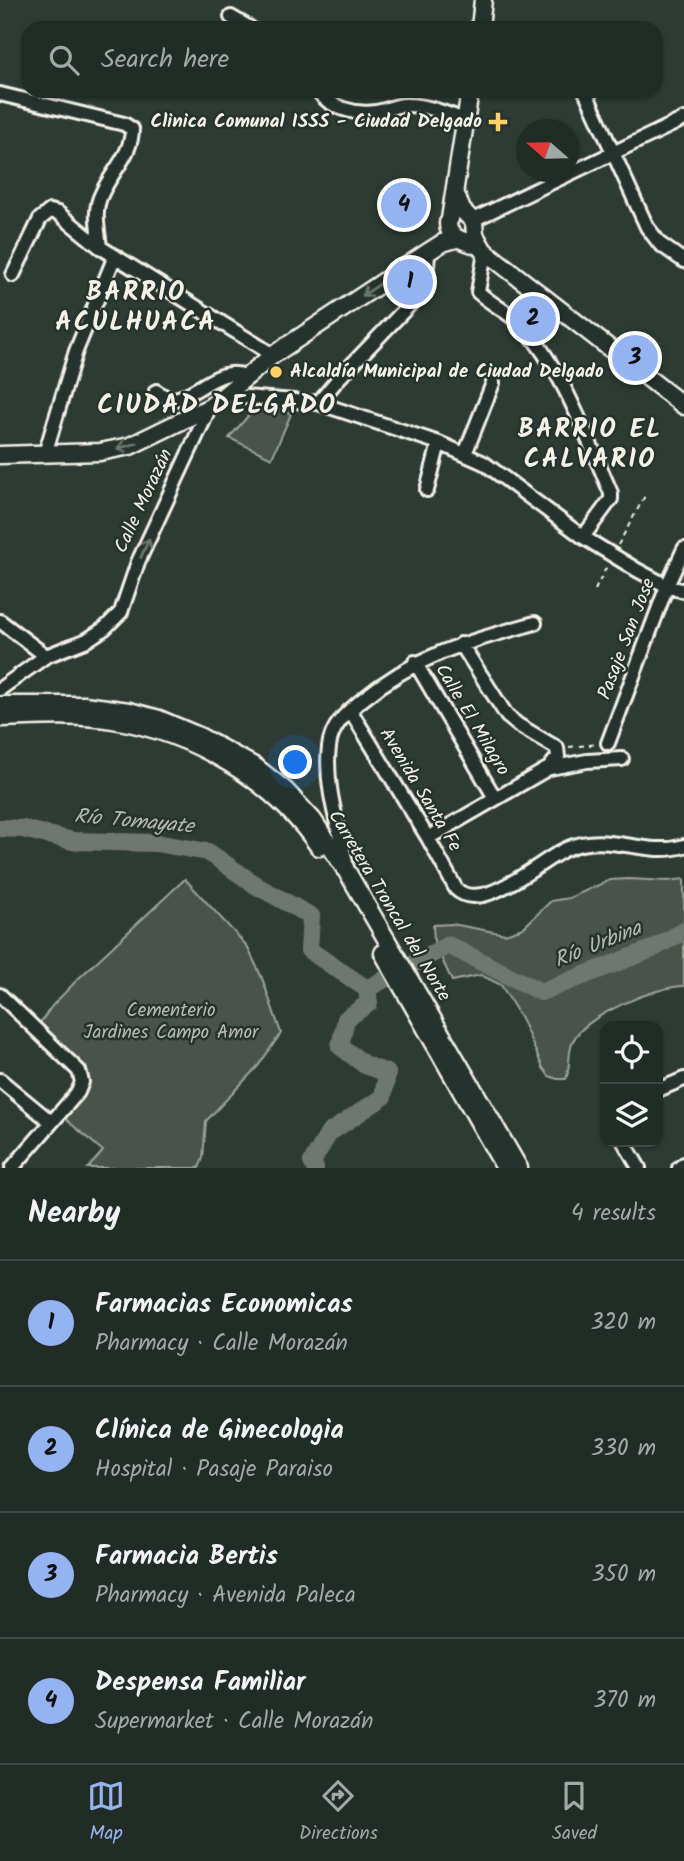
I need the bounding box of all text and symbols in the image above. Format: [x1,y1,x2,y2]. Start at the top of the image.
search box [21,21,663,98]
text: Search here [101,39,229,81]
icon: search [45,41,83,79]
place label: Clinica Comunal ISSS - Ciudad Delgado [151,107,482,137]
marker: Clinica Comunal ISSS - Ciudad Delgado [488,112,508,132]
north arrow [516,119,579,182]
pin: 4 [381,179,427,231]
pin: 1 [387,256,433,308]
district label: BARRIO ACULHUACA [55,272,217,344]
one-way arrow [362,283,381,298]
pin: 2 [510,293,556,345]
pin: 3 [612,332,658,384]
place label: Alcaldía Municipal de Ciudad Delgado [290,357,604,387]
marker: Alcaldía Municipal de Ciudad Delgado [268,364,284,380]
district label: CIUDAD DELGADO [97,385,337,427]
district label: BARRIO EL CALVARIO [518,409,662,481]
one-way arrow [116,440,138,453]
street label: Calle Morazán [107,444,181,558]
one-way arrow [138,538,152,559]
street label: Pasaje San Jose [590,573,664,704]
street label: Calle El Milagro [427,658,517,782]
street label: Avenida Santa Fe [371,722,469,858]
your location [278,745,312,779]
water label: Río Tomayate [73,800,198,844]
street label: Carretera Troncal del Norte [320,804,458,1008]
water label: Río Urbina [549,912,648,977]
park label: Cementerio Jardines Campo Amor [84,996,260,1048]
map controls [600,1021,663,1147]
button: locate [600,1021,663,1084]
button: layers [600,1084,663,1147]
text: Nearby [28,1190,120,1238]
text: 4 results [571,1196,656,1232]
text: Farmacias Economicas [95,1284,353,1326]
text: 1 [48,1305,54,1341]
text: 320 m [590,1305,656,1341]
text: Pharmacy · Calle Morazán [95,1326,348,1362]
text: Clínica de Ginecologia [95,1410,344,1452]
text: 2 [44,1431,58,1467]
text: 330 m [591,1431,656,1467]
text: Hospital · Pasaje Paraiso [95,1452,333,1488]
text: Farmacia Bertis [95,1536,278,1578]
text: 3 [45,1557,57,1593]
text: 350 m [591,1557,656,1593]
text: Pharmacy · Avenida Paleca [95,1578,356,1614]
text: Despensa Familiar [95,1662,305,1704]
text: 4 [45,1683,57,1719]
text: 370 m [593,1683,656,1719]
text: Supermarket · Calle Morazán [95,1704,373,1740]
tab: Map [87,1777,125,1849]
tab: Directions [299,1777,378,1849]
tab: Saved [552,1777,597,1849]

